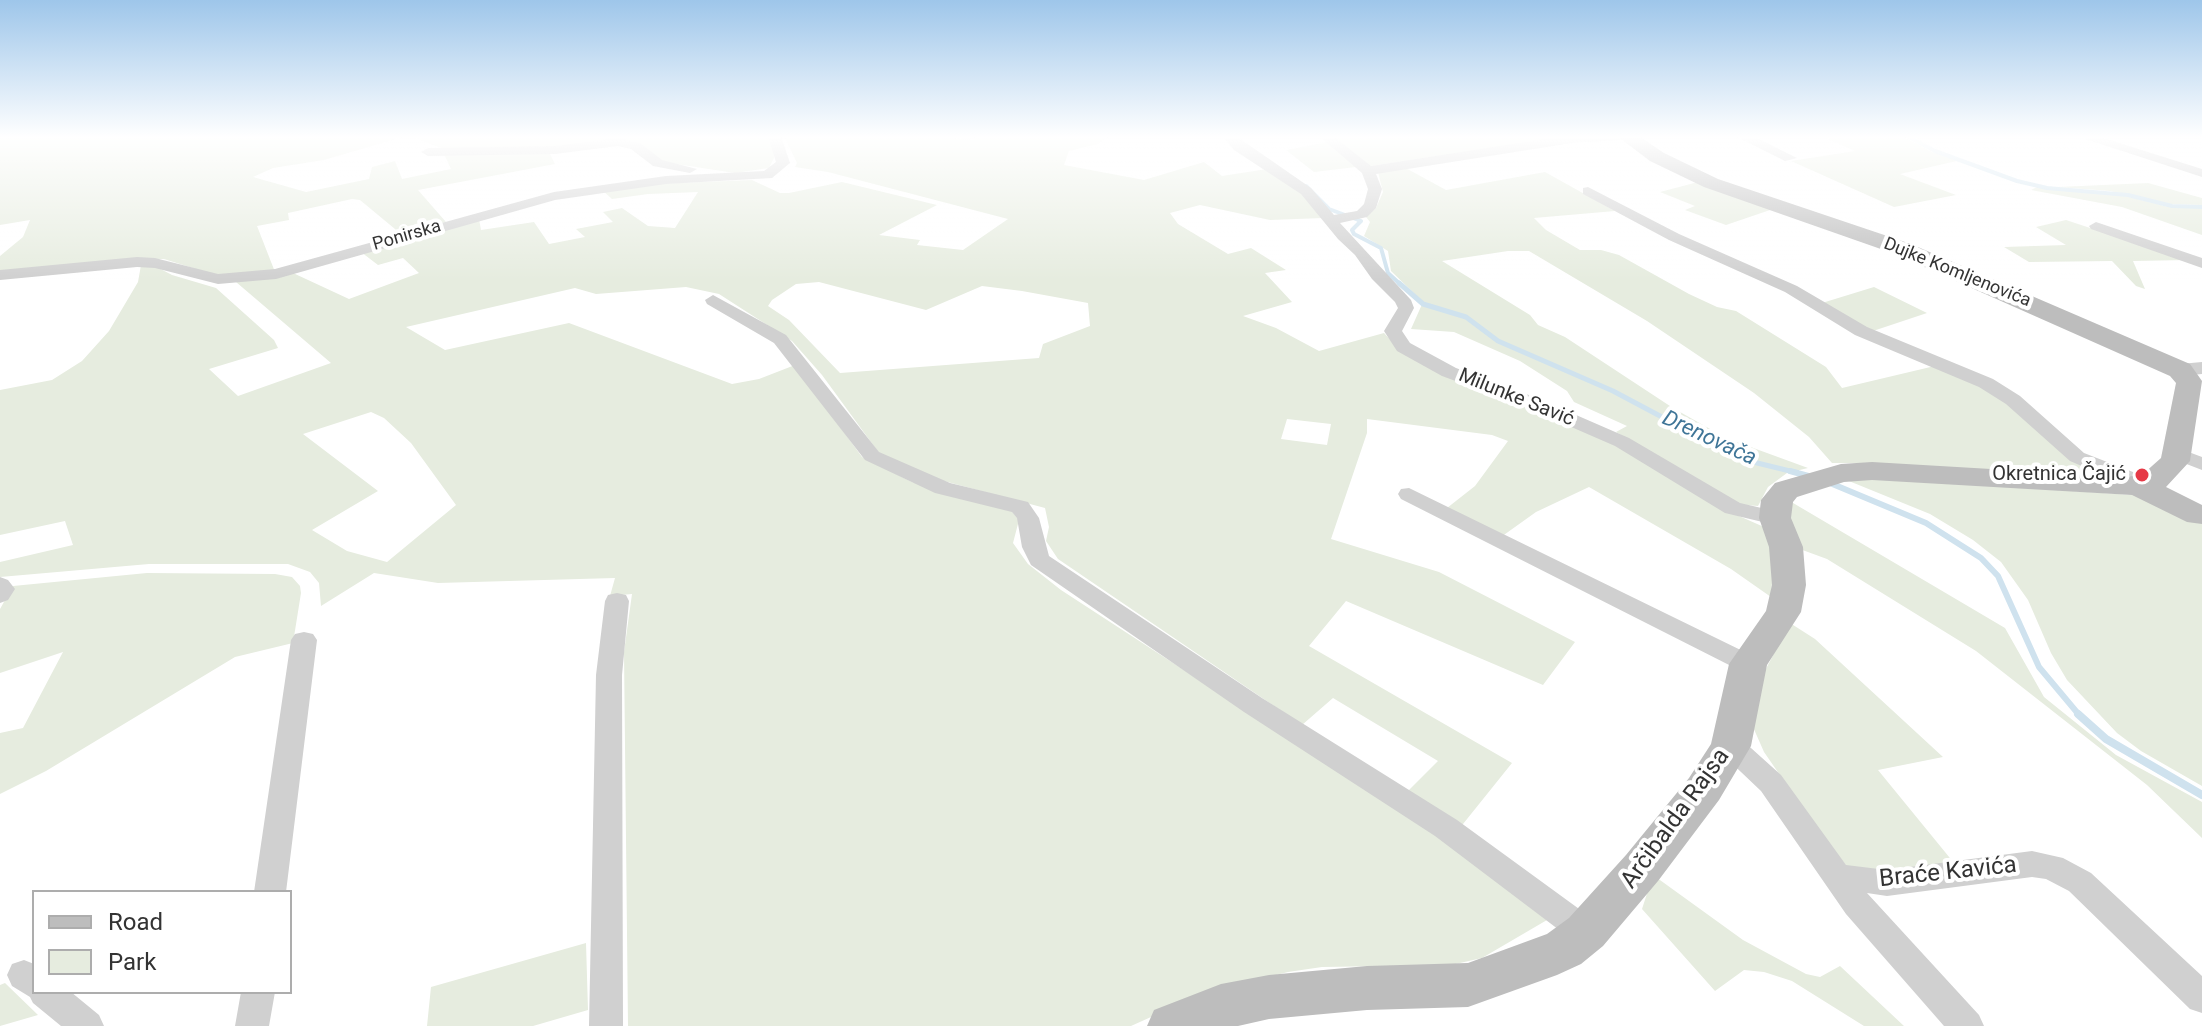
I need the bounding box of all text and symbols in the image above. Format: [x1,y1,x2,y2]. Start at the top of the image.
street label: Ponirska [370,216,444,256]
street label: Dujke Komljenovića [1880,234,2034,312]
street label: Milunke Savić [1455,364,1577,432]
water label: Drenovača [1658,406,1760,472]
place label: Okretnica Čajić [1992,463,2126,487]
marker: Okretnica Čajić [2133,466,2151,484]
street label: Arčibalda Rajsa [1616,743,1736,895]
street label: Braće Kavića [1878,851,2018,895]
legend [32,890,292,994]
text: Road [108,908,163,936]
text: Park [108,948,156,976]

